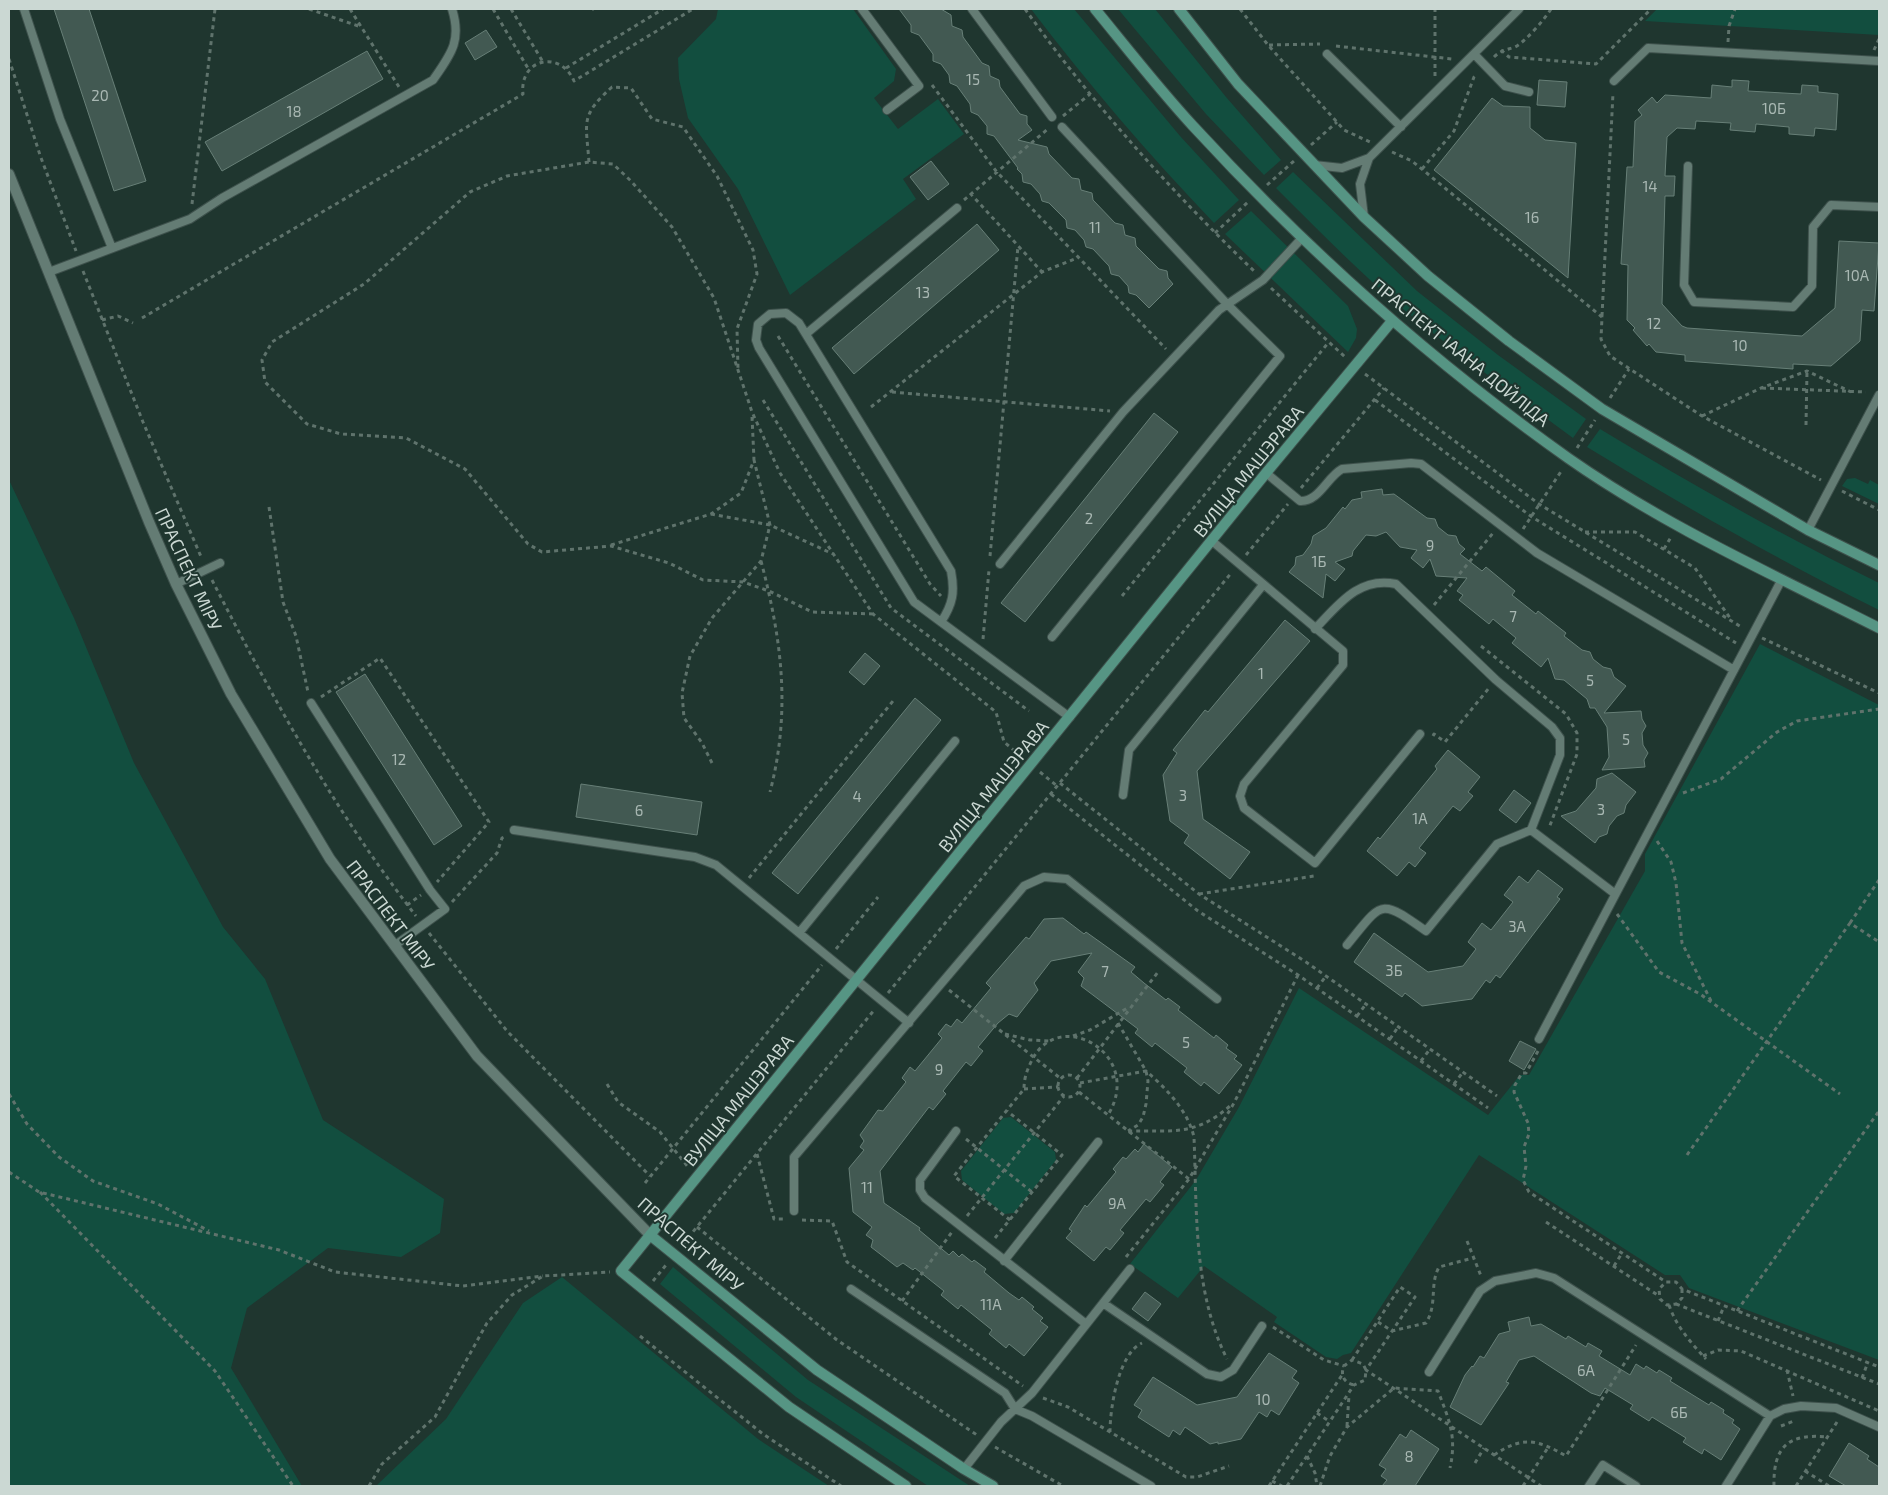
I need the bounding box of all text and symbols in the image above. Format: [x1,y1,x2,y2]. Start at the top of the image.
house number: 15 [966,70,980,88]
house number: 20 [91,86,109,104]
house number: 10Б [1762,99,1786,117]
house number: 18 [286,102,302,120]
house number: 14 [1642,177,1658,195]
house number: 16 [1525,208,1539,226]
house number: 11 [1089,218,1101,236]
house number: 10А [1845,266,1870,284]
street label: ПРАСПЕКТ ІААНА ДОЙЛІДА [1368,273,1555,431]
house number: 13 [916,283,930,301]
house number: 12 [1647,314,1661,332]
house number: 10 [1732,336,1748,354]
street label: ВУЛІЦА МАШЭРАВА [1188,400,1308,541]
street label: ПРАСПЕКТ МІРУ [151,504,227,634]
house number: 2 [1085,509,1093,527]
house number: 9 [1426,536,1434,554]
house number: 1Б [1312,552,1326,570]
house number: 7 [1509,607,1517,625]
house number: 1 [1258,664,1264,682]
house number: 5 [1586,671,1594,689]
street label: ВУЛІЦА МАШЭРАВА [933,715,1053,856]
house number: 5 [1622,730,1630,748]
house number: 12 [392,750,406,768]
house number: 3 [1179,786,1187,804]
house number: 4 [852,787,862,805]
house number: 3 [1597,800,1605,818]
house number: 6 [635,801,643,819]
house number: 1А [1412,809,1428,827]
street label: ПРАСПЕКТ МІРУ [342,855,440,975]
house number: 3А [1508,917,1527,935]
house number: 3Б [1385,961,1403,979]
house number: 7 [1101,962,1109,980]
street label: ВУЛІЦА МАШЭРАВА [678,1029,798,1170]
house number: 5 [1182,1033,1190,1051]
house number: 9 [935,1060,943,1078]
house number: 11 [861,1178,873,1196]
street label: ПРАСПЕКТ МІРУ [634,1192,748,1296]
house number: 9А [1108,1194,1127,1212]
house number: 11А [980,1295,1002,1313]
house number: 6А [1577,1361,1596,1379]
house number: 10 [1255,1390,1271,1408]
house number: 6Б [1670,1403,1688,1421]
house number: 8 [1404,1447,1414,1465]

